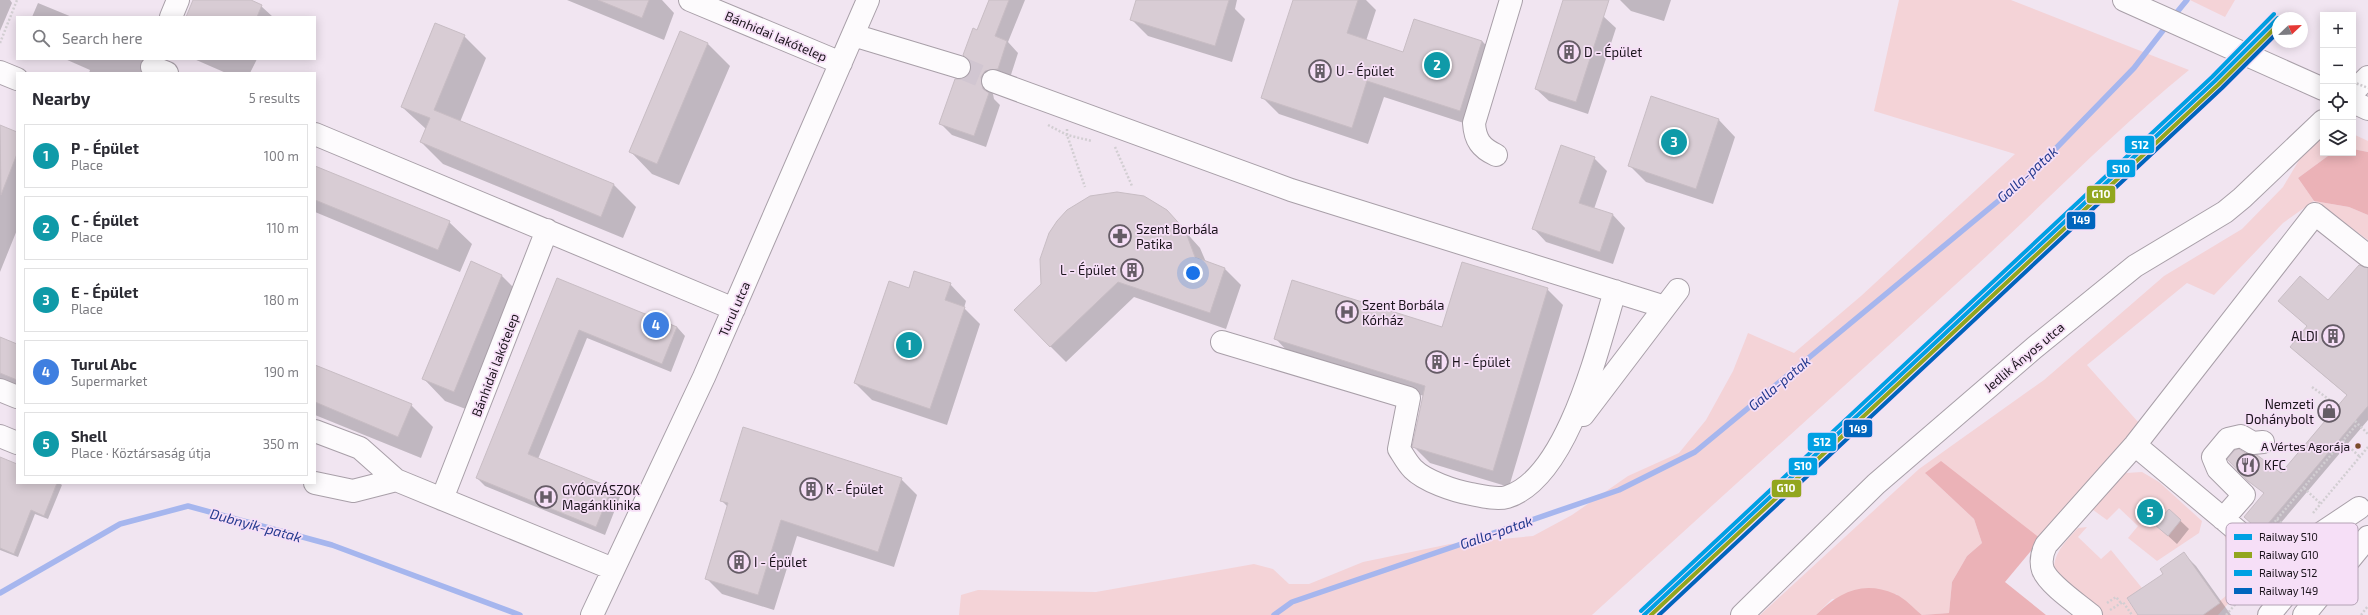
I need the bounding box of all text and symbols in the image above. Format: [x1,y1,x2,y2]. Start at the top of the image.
street label: Bánhidai lakótelep [723,7,829,65]
north arrow [2272,12,2308,48]
map controls [2320,12,2356,156]
button: + [2320,12,2356,48]
search box [16,16,316,60]
icon: search [30,27,52,49]
text: Search here [62,29,143,47]
building icon: D - Épület [1556,39,1582,65]
place label: D - Épület [1584,43,1642,60]
button: − [2320,48,2356,84]
pin: 2 [1424,50,1450,80]
building icon: U - Épület [1307,58,1333,84]
place label: U - Épület [1336,62,1394,79]
button: locate [2320,84,2356,120]
text: Nearby [32,88,90,108]
text: 5 results [249,90,300,106]
button: layers [2320,120,2356,156]
pin: 3 [1661,127,1687,157]
line badge: S12 [2124,135,2155,154]
text: S12 [2131,138,2149,151]
text: P - Épület [71,139,139,157]
water label: Galla-patak [1993,142,2061,206]
text: 1 [43,148,49,164]
text: 100 m [264,148,299,164]
text: Place [71,157,103,173]
line badge: S10 [2106,159,2136,178]
text: S10 [2112,162,2130,175]
line badge: G10 [2086,185,2116,204]
text: G10 [2092,187,2110,200]
text: C - Épület [71,211,139,229]
line badge: 149 [2066,211,2096,230]
text: 149 [2072,213,2090,226]
text: 2 [42,220,50,236]
text: 110 m [267,220,299,236]
place label: Szent Borbála Patika [1136,221,1219,252]
pharmacy icon: Szent Borbála Patika [1107,223,1133,249]
text: Place [71,229,103,245]
building icon: L - Épület [1119,257,1145,283]
place label: L - Épület [1060,261,1116,278]
your location [1183,263,1203,283]
street label: Turul utca [715,279,753,339]
text: E - Épület [71,283,138,301]
text: 3 [42,292,50,308]
text: 180 m [264,292,299,308]
place label: Szent Borbála Kórház [1362,297,1445,328]
hospital icon: Szent Borbála Kórház [1334,299,1360,325]
text: Place [71,301,103,317]
pin: 4 [643,310,669,340]
street label: Bánhidai lakótelep [468,311,522,419]
street label: Jedlik Ányos utca [1980,318,2068,395]
building icon: ALDI [2320,323,2346,349]
place label: ALDI [2291,328,2318,344]
pin: 1 [896,330,922,360]
building icon: H - Épület [1424,349,1450,375]
water label: Galla-patak [1744,352,1814,414]
place label: H - Épület [1452,353,1510,370]
text: Turul Abc [71,355,137,373]
text: 4 [42,364,50,380]
text: 190 m [264,364,299,380]
text: Supermarket [71,373,148,389]
place label: Nemzeti Dohánybolt [2245,396,2314,427]
shop icon: Nemzeti Dohánybolt [2316,398,2342,424]
line badge: 149 [1843,419,1873,438]
text: 149 [1849,422,1867,435]
text: Shell [71,427,107,445]
line badge: S12 [1807,432,1837,452]
text: S12 [1813,435,1831,448]
text: 5 [42,436,50,452]
text: 350 m [263,436,299,452]
place label: A Vértes Agorája [2261,439,2350,454]
marker: A Vértes Agorája [2353,441,2363,451]
text: Place · Köztársaság útja [71,445,211,461]
restaurant icon: KFC [2235,452,2261,478]
line badge: S10 [1788,457,1818,476]
place label: KFC [2264,457,2286,473]
text: S10 [1794,459,1812,472]
building icon: K - Épület [798,476,824,502]
line badge: G10 [1771,479,1802,498]
place label: K - Épület [826,480,883,497]
place label: GYÓGYÁSZOK Magánklinika [562,481,641,513]
text: G10 [1777,481,1795,494]
hospital icon: GYÓGYÁSZOK Magánklinika [533,484,559,510]
pin: 5 [2137,497,2163,527]
water label: Dubnyik-patak [208,505,304,545]
water label: Galla-patak [1457,512,1535,552]
legend [2226,523,2358,605]
text: Railway S10 [2259,530,2318,543]
text: Railway G10 [2259,548,2319,561]
building icon: I - Épület [726,549,752,575]
place label: I - Épület [754,553,807,570]
text: Railway S12 [2259,566,2318,579]
text: Railway 149 [2259,584,2318,597]

